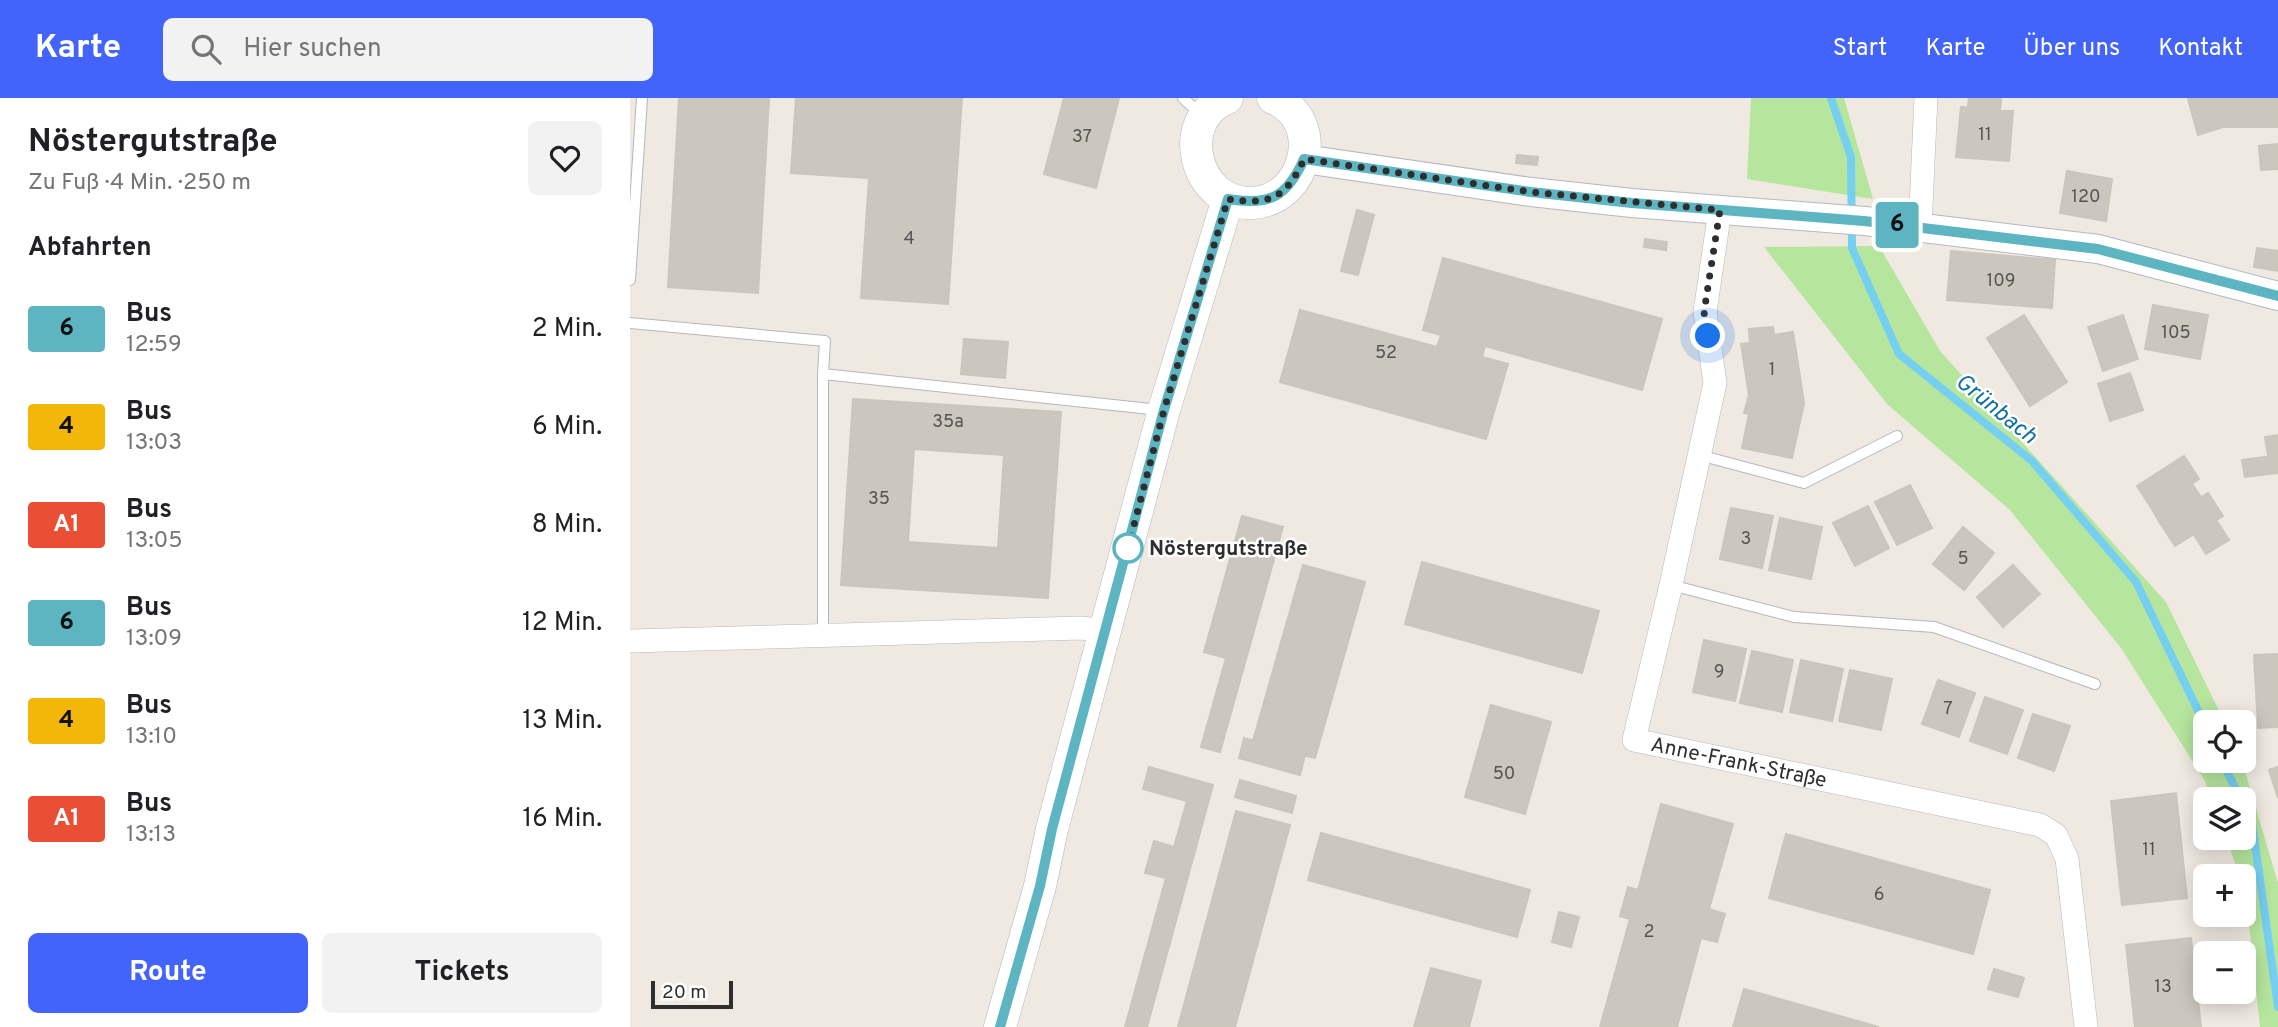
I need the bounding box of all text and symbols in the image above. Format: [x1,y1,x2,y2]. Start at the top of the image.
search box [163,18,653,81]
text: Karte [35,28,121,70]
icon: search [187,30,225,68]
text: Hier suchen [243,33,382,66]
text: Start [1833,34,1887,64]
text: Karte [1925,34,1985,64]
text: Über uns [2023,34,2120,64]
text: Kontakt [2158,34,2243,64]
button: heart [528,121,602,195]
text: Nöstergutstraße [28,122,278,164]
house number: 11 [1978,124,1992,147]
house number: 37 [1072,126,1092,149]
text: Zu Fuß · 4 Min. · 250 m [28,169,251,198]
house number: 120 [2071,186,2101,209]
line badge: 6 [1874,202,1920,248]
text: 6 [1890,210,1904,240]
house number: 4 [903,228,915,251]
text: Abfahrten [28,232,152,265]
house number: 109 [1986,270,2016,293]
text: Bus [126,298,172,331]
text: 2 Min. [532,313,602,346]
text: 6 [59,314,74,344]
your location [1690,318,1725,353]
house number: 105 [2161,322,2191,345]
text: 12:59 [126,331,182,360]
house number: 52 [1375,342,1397,365]
house number: 1 [1769,359,1775,382]
water label: Grünbach [1949,368,2043,452]
text: Bus [126,396,172,429]
text: 6 Min. [532,411,602,444]
house number: 35a [932,411,964,434]
text: 4 [59,412,74,442]
text: 13:03 [126,429,182,458]
house number: 35 [868,488,890,511]
text: Bus [126,494,172,527]
text: 8 Min. [532,509,602,542]
text: A1 [53,510,80,540]
text: 13:05 [126,527,183,556]
house number: 3 [1741,528,1751,551]
marker: Nöstergutstraße [1113,533,1143,563]
place label: Nöstergutstraße [1149,536,1308,563]
house number: 5 [1957,548,1969,571]
text: Bus [126,592,172,625]
text: 12 Min. [522,607,602,640]
text: 6 [59,608,74,638]
text: 13:09 [126,625,182,654]
house number: 9 [1714,661,1724,684]
text: Bus [126,690,172,723]
house number: 7 [1943,698,1953,721]
text: 13 Min. [522,705,602,738]
text: 4 [59,706,74,736]
map controls [2193,710,2256,1004]
button: locate [2193,710,2256,773]
text: 13:10 [126,723,177,752]
street label: Anne-Frank-Straße [1648,732,1829,795]
house number: 50 [1493,763,1515,786]
button: layers [2193,787,2256,850]
text: Bus [126,788,172,821]
text: 16 Min. [522,803,602,836]
text: A1 [53,804,80,834]
text: 13:13 [126,821,176,850]
house number: 11 [2142,839,2156,862]
button: + [2193,864,2256,927]
house number: 6 [1874,884,1884,907]
house number: 2 [1643,921,1655,944]
button: Route [28,933,308,1013]
button: Tickets [322,933,602,1013]
button: − [2193,941,2256,1004]
house number: 13 [2154,976,2172,999]
scale bar [651,978,733,1010]
text: 20 m [662,981,706,1005]

